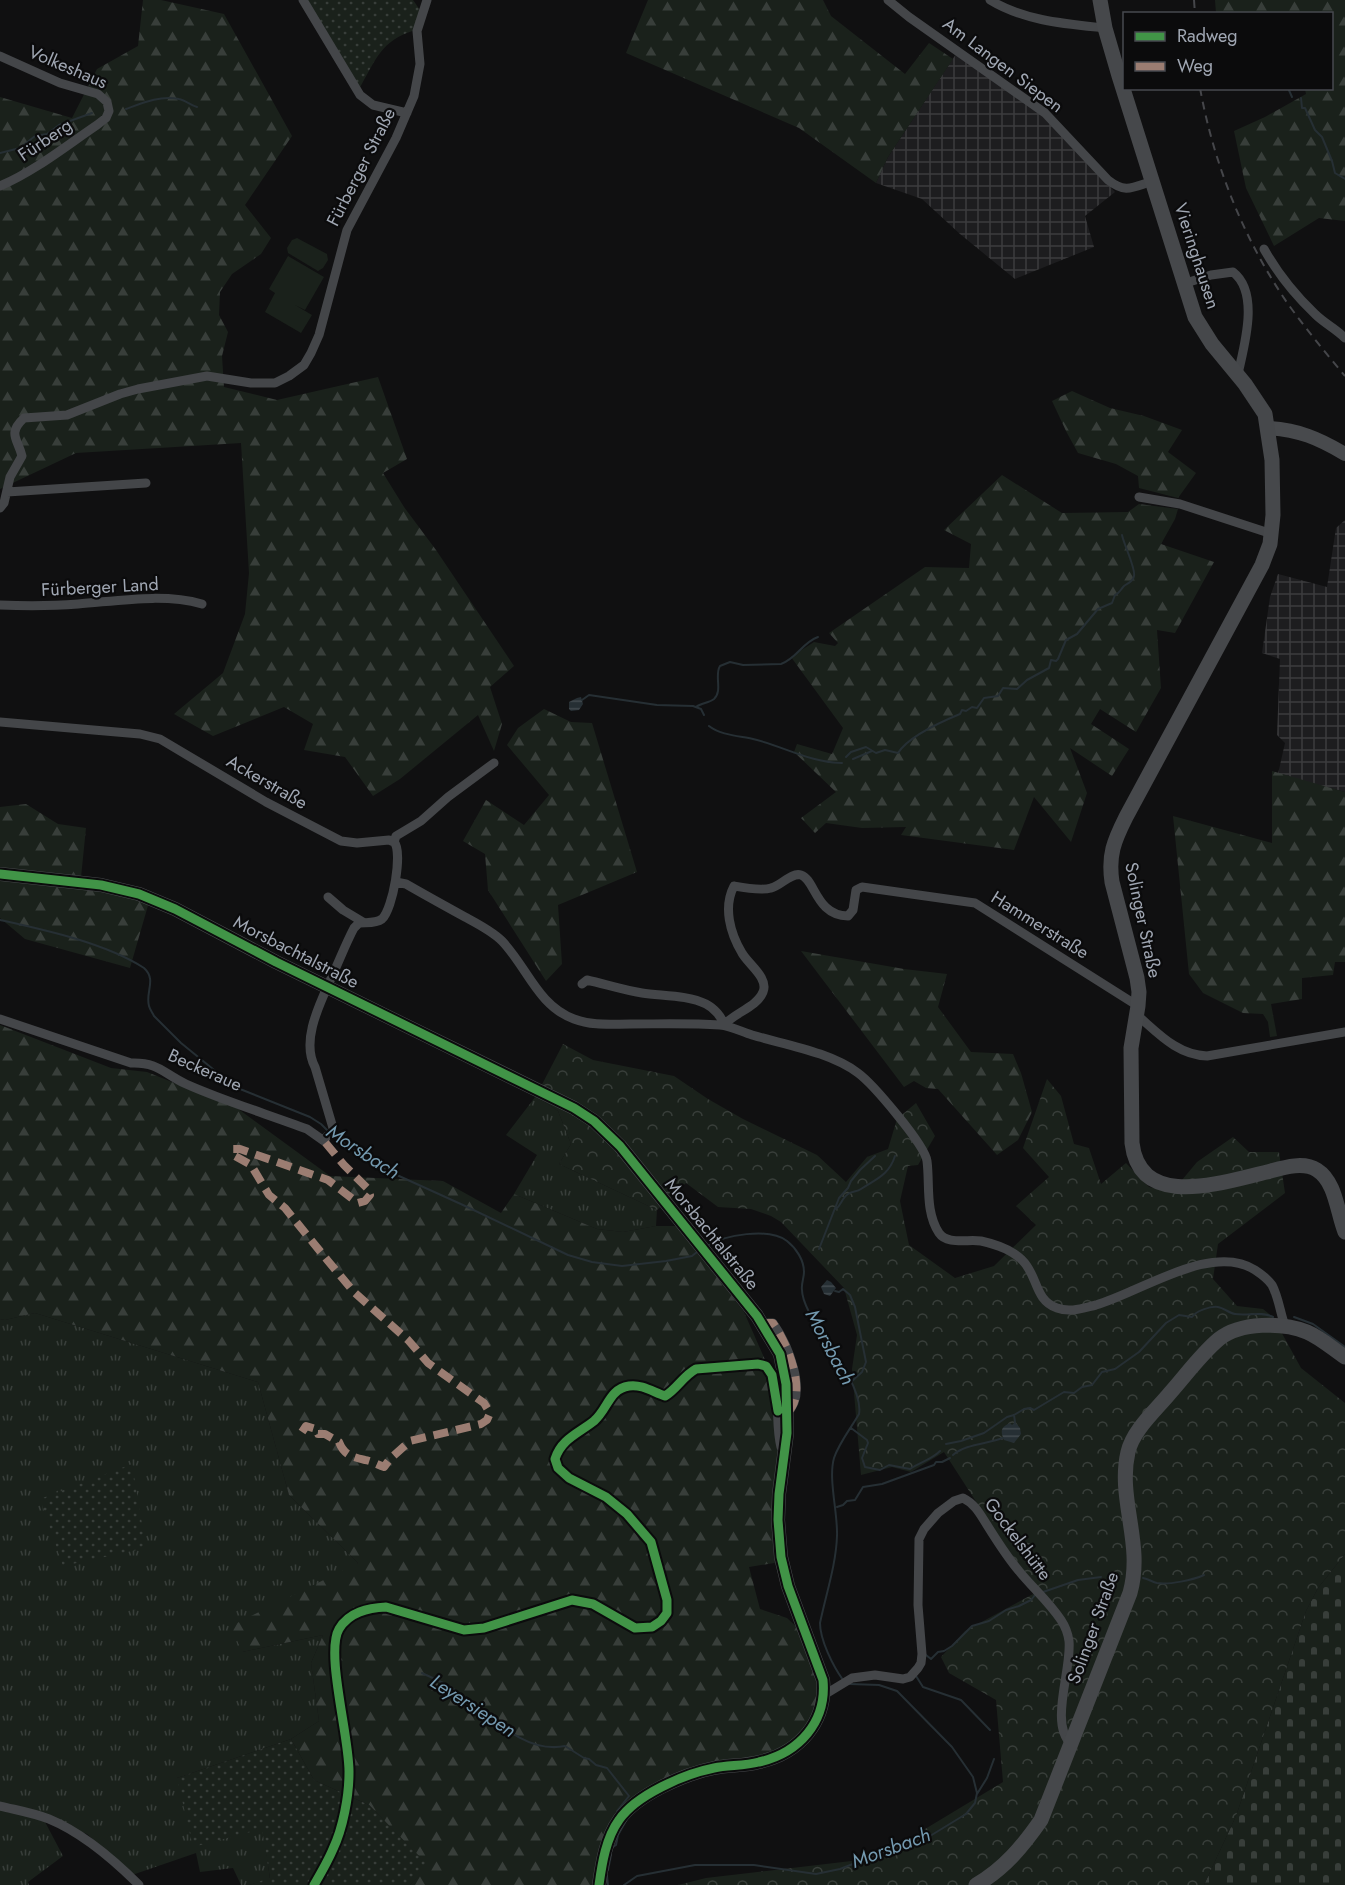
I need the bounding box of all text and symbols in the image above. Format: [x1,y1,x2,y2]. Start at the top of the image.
street label: Am Langen Siepen [937,11,1069,119]
legend [1123,12,1333,90]
text: Radweg [1177,23,1238,49]
street label: Volkeshaus [25,39,111,95]
text: Weg [1177,53,1213,79]
street label: Fürberger Straße [320,103,402,231]
street label: Fürberg [13,112,77,168]
street label: Vieringhausen [1168,200,1226,312]
street label: Fürberger Land [41,571,159,603]
street label: Ackerstraße [222,748,312,816]
street label: Solinger Straße [1118,860,1168,980]
street label: Hammerstraße [986,885,1094,965]
street label: Morsbachtalstraße [229,909,363,995]
street label: Beckeraue [164,1042,246,1098]
water label: Morsbach [321,1117,405,1187]
street label: Morsbachtalstraße [659,1172,765,1296]
water label: Morsbach [798,1304,862,1390]
street label: Gockelshütte [978,1492,1058,1586]
street label: Solinger Straße [1061,1568,1125,1688]
water label: Leyersiepen [424,1667,522,1745]
water label: Morsbach [847,1820,935,1876]

